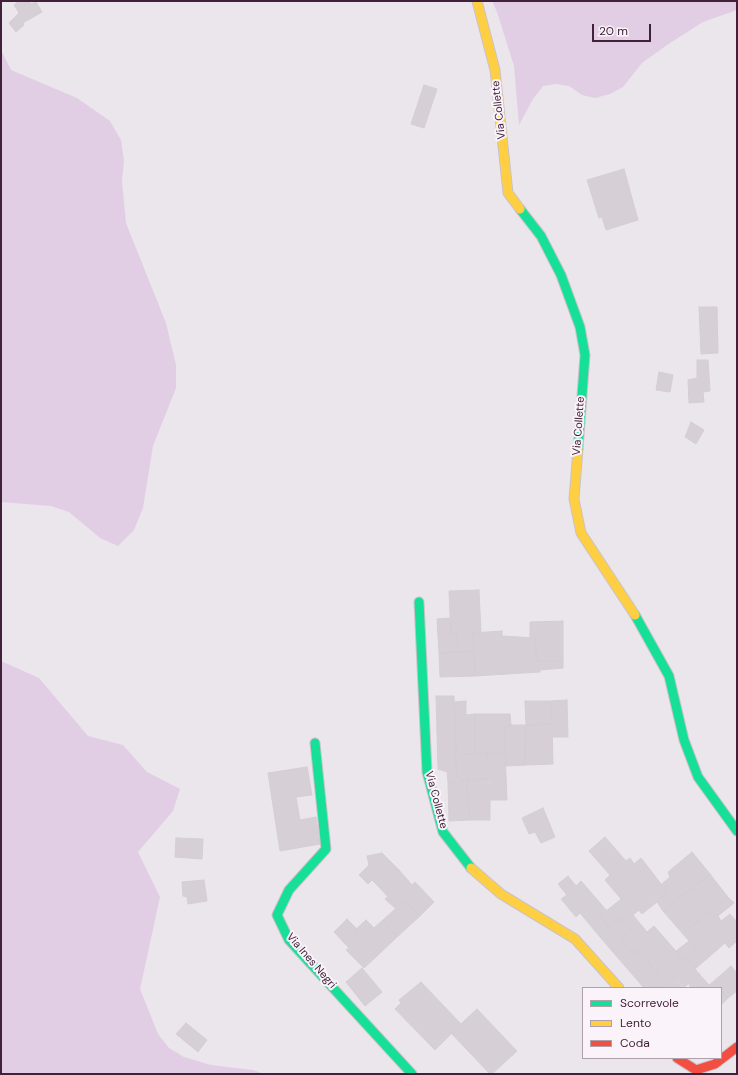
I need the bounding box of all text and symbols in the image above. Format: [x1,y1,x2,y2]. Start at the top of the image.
scale bar [594,16,653,42]
text: 20 m [599,23,628,39]
street label: Via Collette [489,80,509,140]
street label: Via Collette [570,396,588,456]
street label: Via Collette [422,770,450,830]
street label: Via Ines Negri [283,931,339,991]
legend [582,987,722,1059]
text: Scorrevole [620,995,679,1011]
text: Lento [620,1015,651,1031]
text: Coda [620,1035,650,1051]

